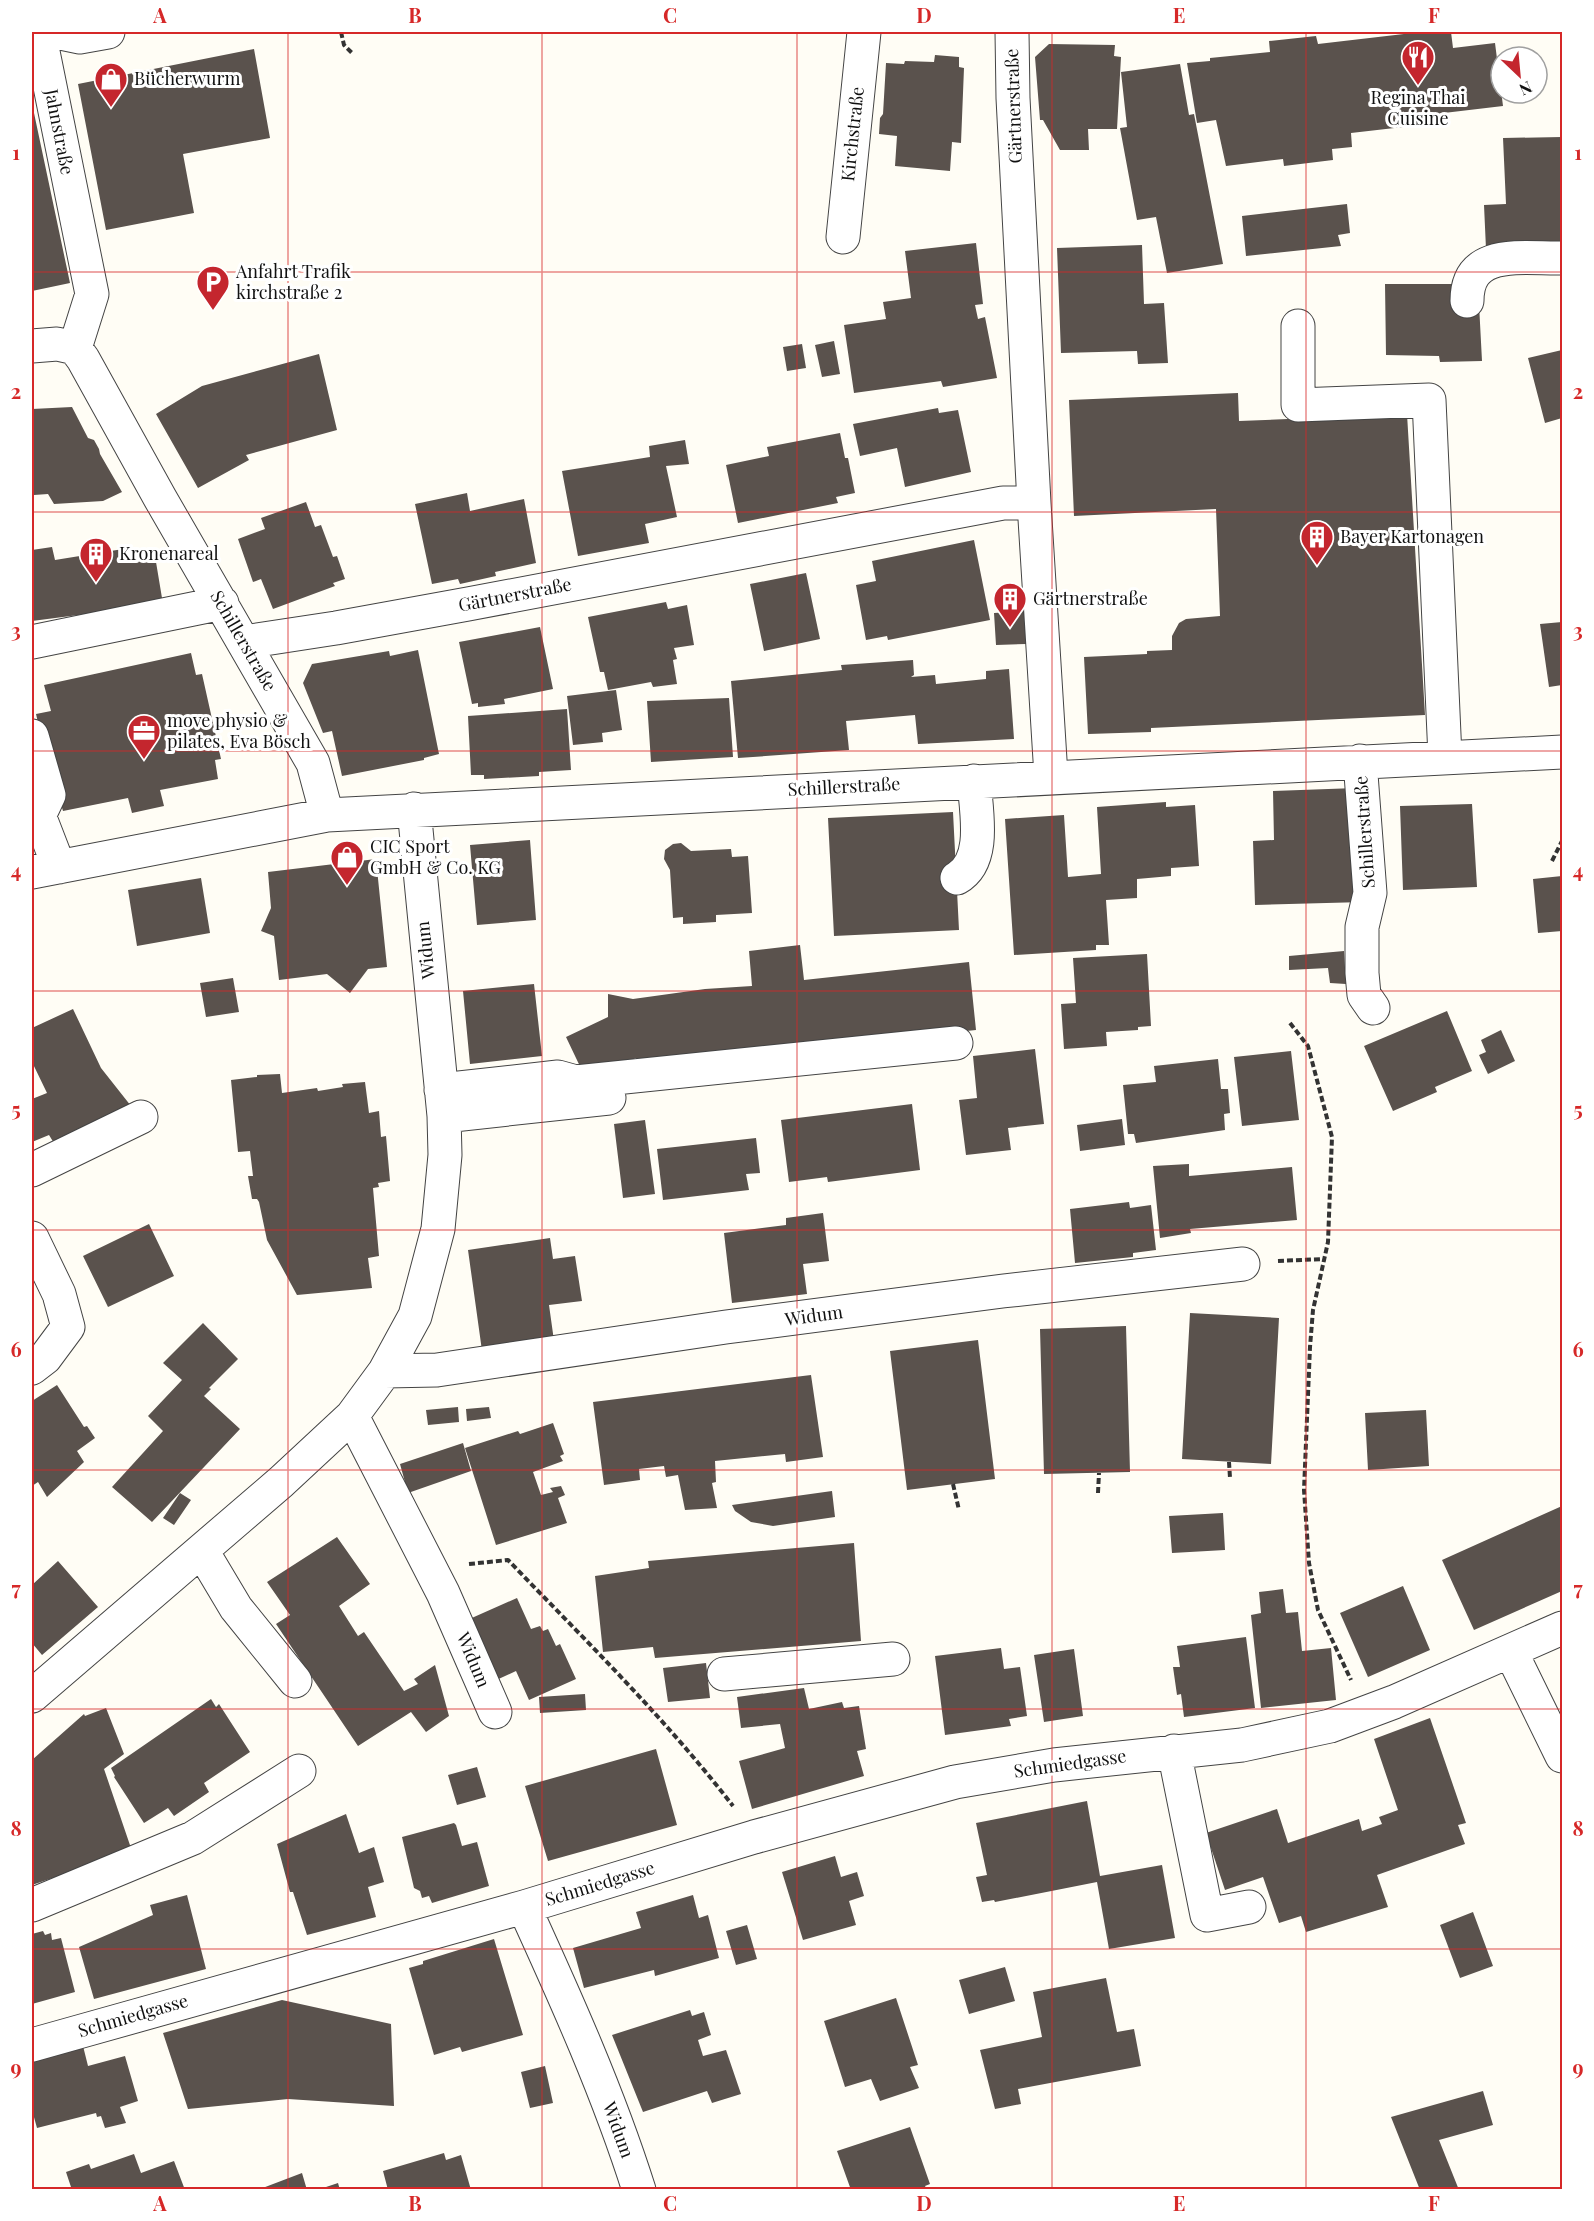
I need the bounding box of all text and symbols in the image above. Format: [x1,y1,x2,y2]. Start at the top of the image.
text: A [152,1,167,28]
text: B [408,1,422,28]
text: C [663,1,677,28]
text: D [916,1,932,28]
text: E [1173,1,1185,28]
text: F [1428,1,1440,28]
restaurant icon: Regina Thai Cuisine [1400,39,1436,86]
north arrow [1489,45,1549,105]
street label: Gärtnerstraße [999,48,1027,164]
shop icon: Bücherwurm [93,61,129,108]
place label: Bücherwurm [134,66,240,90]
text: N [1516,77,1536,101]
street label: Kirchstraße [835,85,869,182]
place label: Regina Thai Cuisine [1371,85,1466,130]
street label: Jahnstraße [40,86,80,177]
text: 1 [12,138,20,165]
text: 1 [1574,138,1582,165]
place label: Anfahrt Trafik kirchstraße 2 [235,259,351,304]
parking icon: Anfahrt Trafik kirchstraße 2 [195,264,231,311]
text: 2 [11,377,21,404]
text: 2 [1573,377,1583,404]
building icon: Bayer Kartonagen [1299,519,1335,566]
place label: Bayer Kartonagen [1340,524,1484,548]
building icon: Kronenareal [78,536,114,583]
place label: Kronenareal [119,541,219,565]
street label: Gärtnerstraße [456,571,573,617]
building icon: Gärtnerstraße [992,581,1028,628]
street label: Schillerstraße [205,586,282,695]
place label: Gärtnerstraße [1033,586,1148,610]
text: 3 [11,616,21,643]
text: 3 [1573,616,1583,643]
place label: move physio & pilates, Eva Bösch [167,708,311,753]
office icon: move physio & pilates, Eva Bösch [126,713,162,760]
street label: Schillerstraße [787,771,901,801]
street label: Schillerstraße [1348,775,1380,889]
place label: CIC Sport GmbH & Co. KG [370,834,501,879]
shop icon: CIC Sport GmbH & Co. KG [329,839,365,886]
text: 4 [11,856,21,883]
text: 4 [1573,856,1583,883]
street label: Widum [410,920,440,981]
text: 5 [11,1095,21,1122]
text: 5 [1573,1095,1583,1122]
street label: Widum [782,1299,844,1331]
text: 6 [10,1335,22,1362]
text: 6 [1572,1335,1584,1362]
text: 7 [11,1574,21,1601]
text: 7 [1573,1574,1583,1601]
street label: Widum [451,1627,496,1691]
street label: Schmiedgasse [1012,1743,1128,1783]
text: 8 [10,1814,22,1841]
text: 8 [1572,1814,1584,1841]
street label: Schmiedgasse [542,1855,657,1911]
street label: Schmiedgasse [75,1988,191,2042]
text: 9 [10,2053,22,2080]
text: 9 [1572,2053,1584,2080]
street label: Widum [597,2097,640,2161]
text: A [152,2189,167,2216]
text: B [408,2189,422,2216]
text: C [663,2189,677,2216]
text: D [916,2189,932,2216]
text: E [1173,2189,1185,2216]
text: F [1428,2189,1440,2216]

